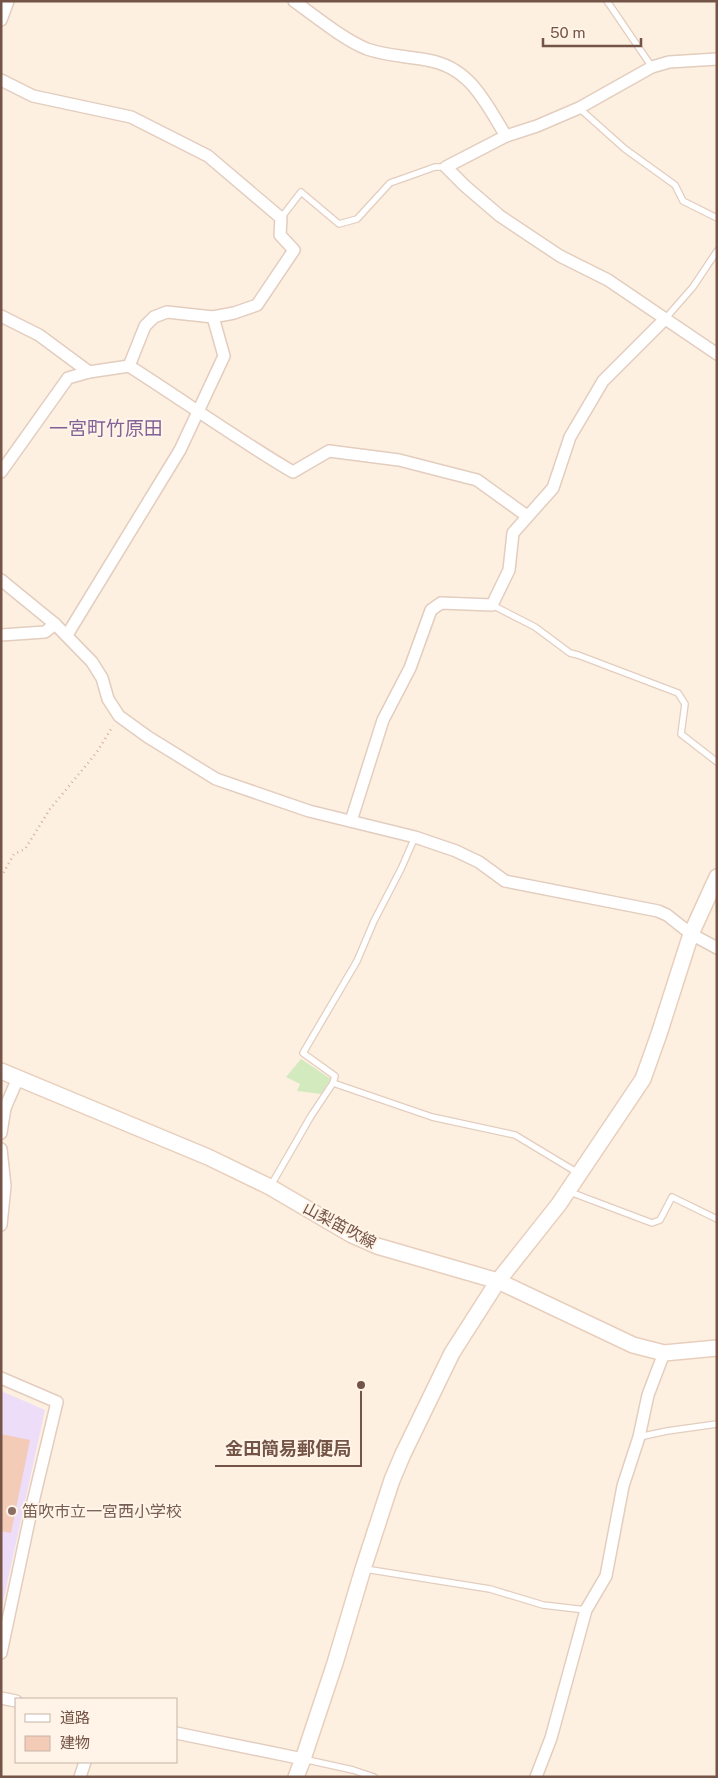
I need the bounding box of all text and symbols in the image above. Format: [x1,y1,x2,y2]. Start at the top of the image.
scale bar [543,15,640,47]
text: 50 m [550,24,585,41]
district label: 一宮町竹原田 [49,417,163,439]
street label: 山梨笛吹線 [300,1198,380,1253]
callout: 金田簡易郵便局 [215,1433,361,1466]
text: 金田簡易郵便局 [225,1438,351,1459]
place label: 笛吹市立一宮西小学校 [22,1502,182,1521]
marker: 笛吹市立一宮西小学校 [6,1505,18,1517]
legend [15,1698,178,1763]
text: 道路 [60,1709,90,1726]
text: 建物 [60,1734,90,1751]

